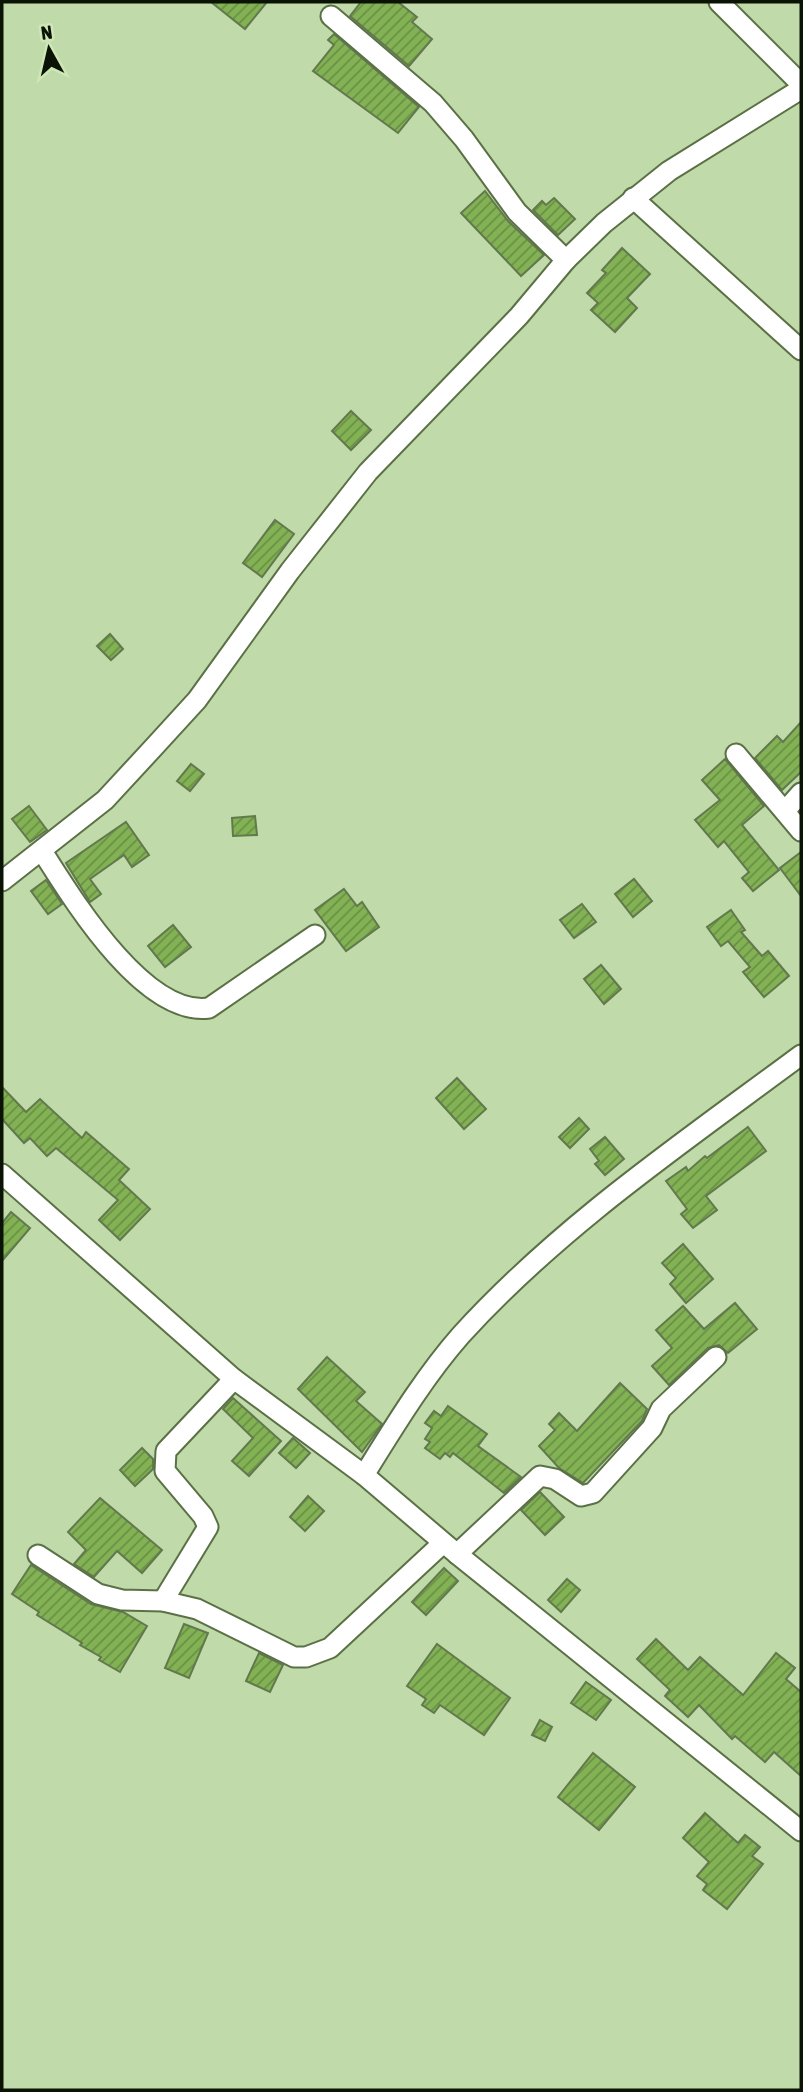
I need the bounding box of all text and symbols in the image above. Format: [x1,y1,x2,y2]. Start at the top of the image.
north arrow [14,14,84,84]
text: N [40,20,54,44]

